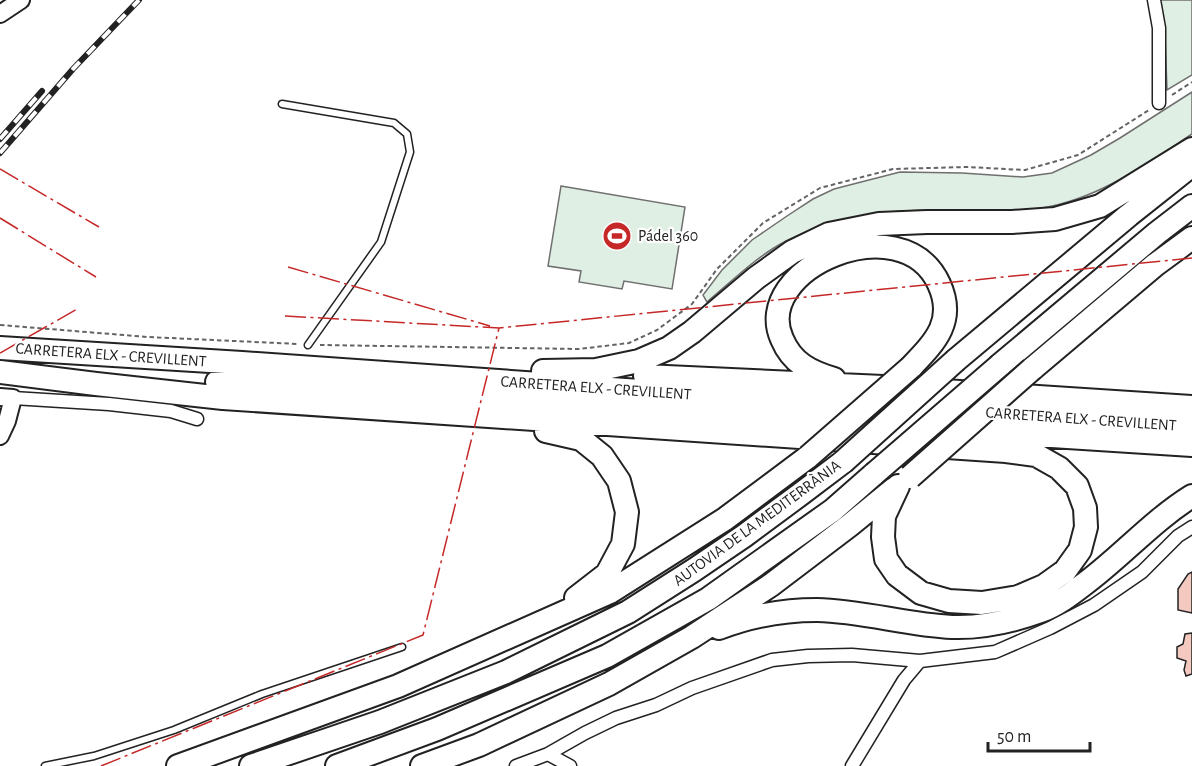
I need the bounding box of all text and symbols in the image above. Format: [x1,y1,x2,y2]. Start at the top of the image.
sports icon: Pádel 360 [601,220,633,252]
place label: Pádel 360 [638,228,698,244]
street label: CARRETERA ELX - CREVILLENT [15,340,207,370]
street label: CARRETERA ELX - CREVILLENT [500,373,692,403]
street label: CARRETERA ELX - CREVILLENT [985,404,1177,434]
street label: AUTOVIA DE LA MEDITERRÀNIA [669,455,844,589]
scale bar [988,715,1090,753]
text: 50 m [997,728,1031,746]

